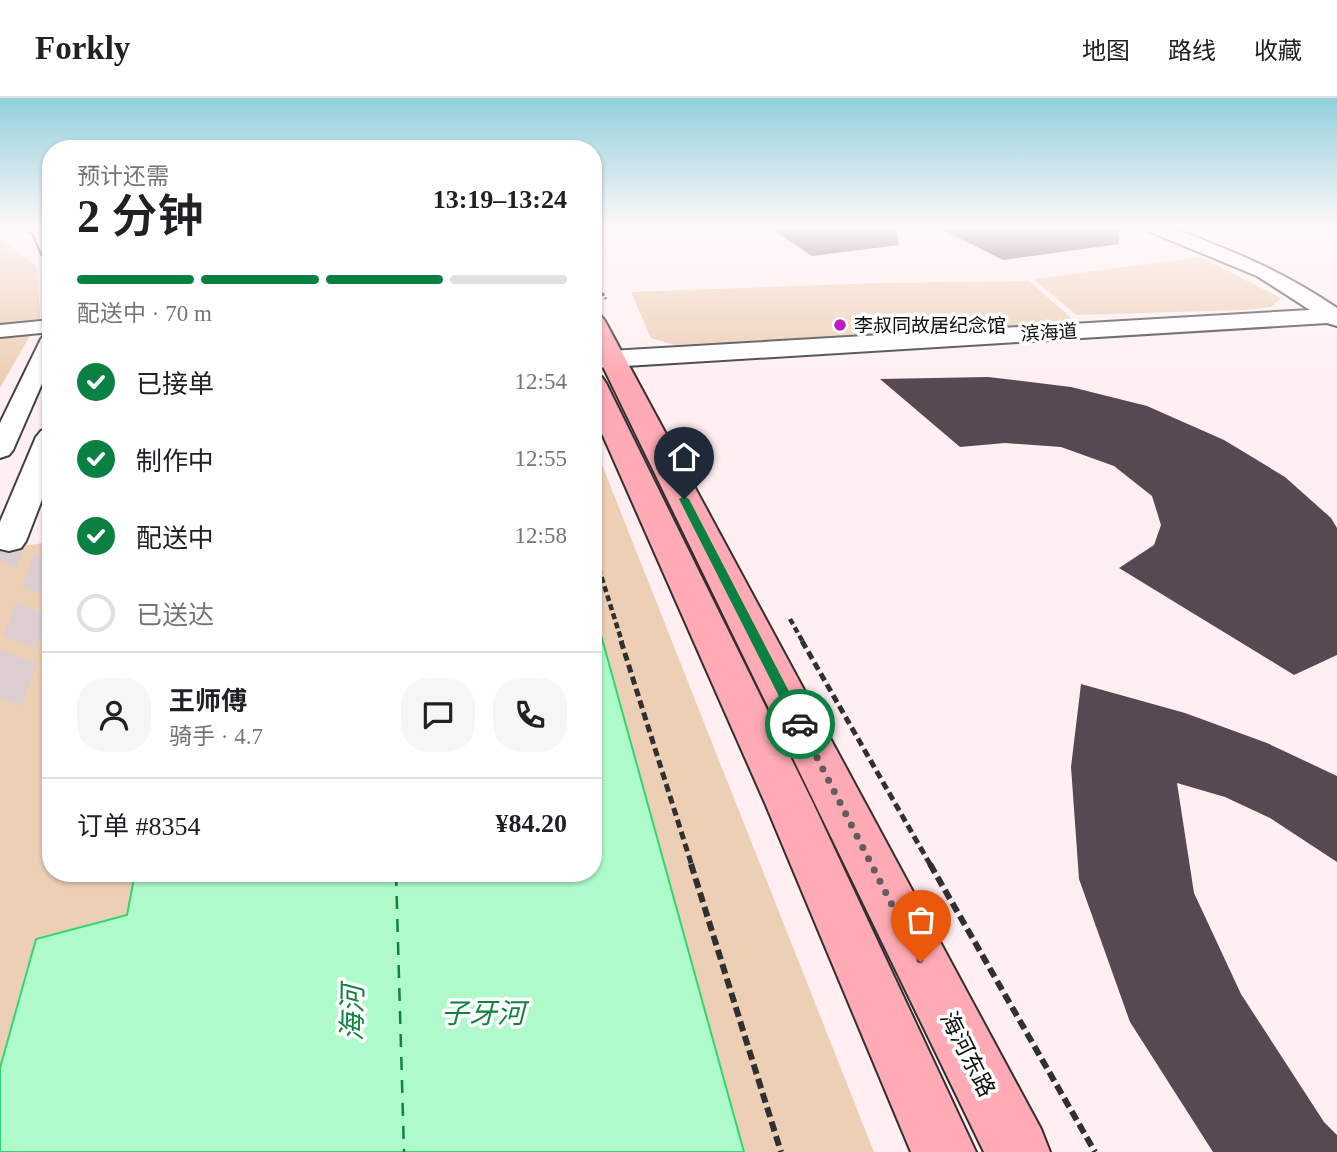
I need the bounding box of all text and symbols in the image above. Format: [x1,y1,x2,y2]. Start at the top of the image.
text: Forkly [35,30,130,66]
text: 地图 [1082,38,1130,64]
text: 路线 [1168,38,1216,64]
text: 收藏 [1254,38,1302,64]
text: 预计还需 [77,164,169,189]
text: 13:19–13:24 [433,185,567,214]
text: 2 分钟 [77,191,204,242]
text: 配送中 · 70 m [77,301,212,326]
place label: 李叔同故居纪念馆 [854,315,1006,336]
marker: 李叔同故居纪念馆 [832,317,848,333]
street label: 滨海道 [1020,321,1078,344]
icon: check [77,363,115,401]
text: 12:54 [515,369,567,394]
text: 已接单 [136,370,214,399]
pin [654,427,714,499]
icon: home [665,438,703,476]
icon: check [77,440,115,478]
text: 12:55 [515,446,567,471]
text: 制作中 [136,447,214,476]
icon: check [77,517,115,555]
text: 12:58 [515,523,567,548]
text: 配送中 [136,524,214,553]
text: 已送达 [136,601,214,630]
button: person [77,678,151,752]
button: chat [401,678,475,752]
button: phone [493,678,567,752]
text: 王师傅 [169,687,247,716]
courier [765,689,835,759]
icon: car [781,705,819,743]
text: 骑手 · 4.7 [169,724,263,749]
text: ¥84.20 [496,809,567,838]
text: 订单 #8354 [77,812,201,841]
pin [891,890,951,962]
icon: bag [902,901,940,939]
water label: 海河 [337,980,369,1041]
water label: 子牙河 [441,998,530,1029]
street label: 海河东路 [936,1008,1000,1101]

